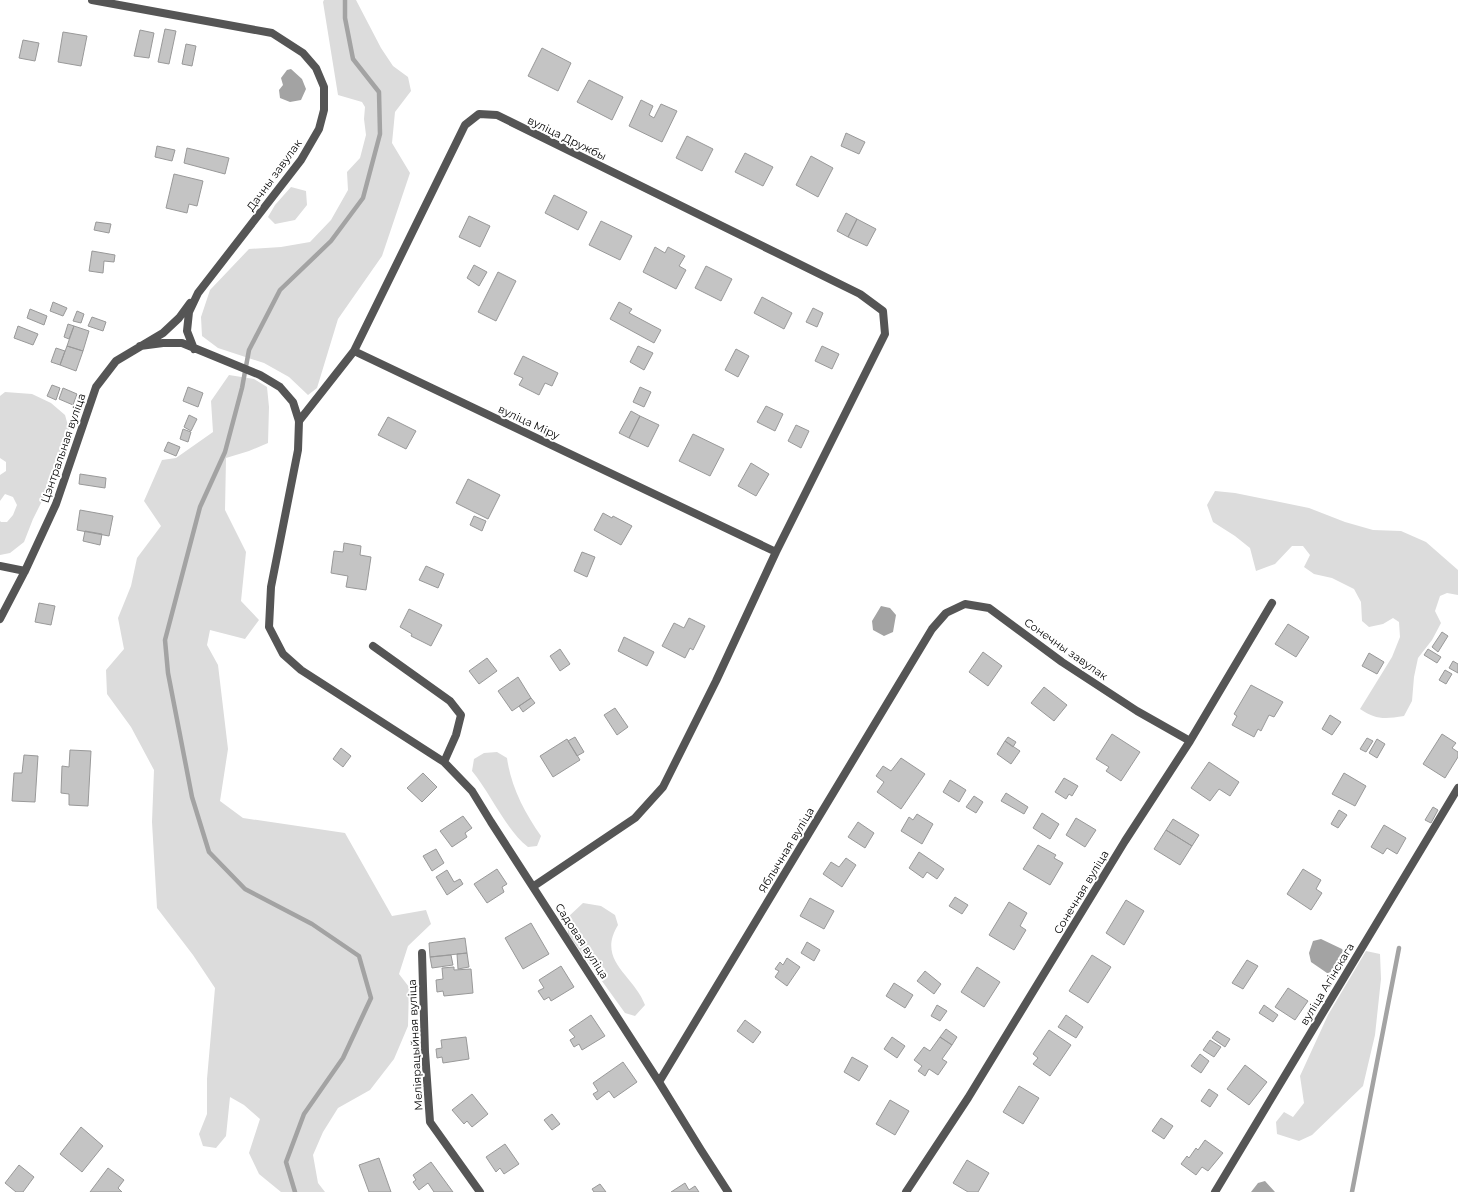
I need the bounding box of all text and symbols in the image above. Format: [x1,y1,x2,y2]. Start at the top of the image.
street label: вуліца Дружбы [525,113,609,163]
street label: Дачны завулак [243,136,305,214]
street label: Цэнтральная вуліца [38,391,88,505]
street label: вуліца Міру [496,402,563,443]
street label: Сонечны завулак [1021,615,1111,683]
street label: Яблычная вуліца [755,805,817,895]
street label: Сонечная вуліца [1050,848,1112,936]
street label: Садовая вуліца [552,901,612,981]
street label: вуліца Агінскага [1297,940,1357,1028]
street label: Меліярацыйная вуліца [405,979,425,1111]

